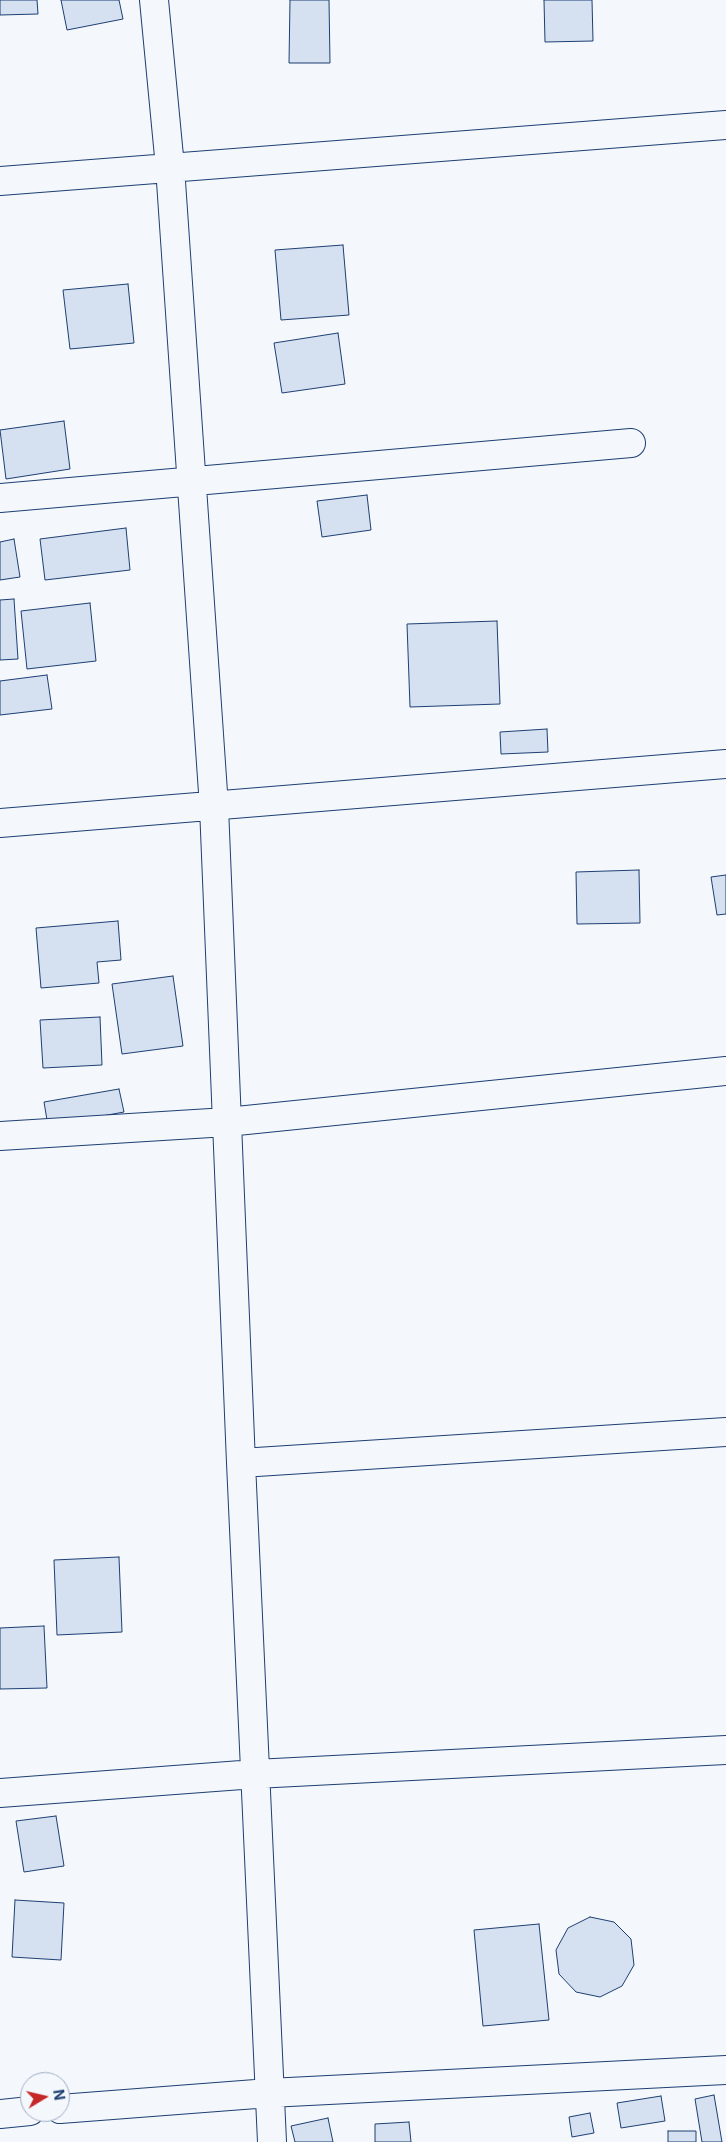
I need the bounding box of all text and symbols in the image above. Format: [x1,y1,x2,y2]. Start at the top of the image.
north arrow [20,2072,70,2122]
text: N [50,2088,69,2101]

